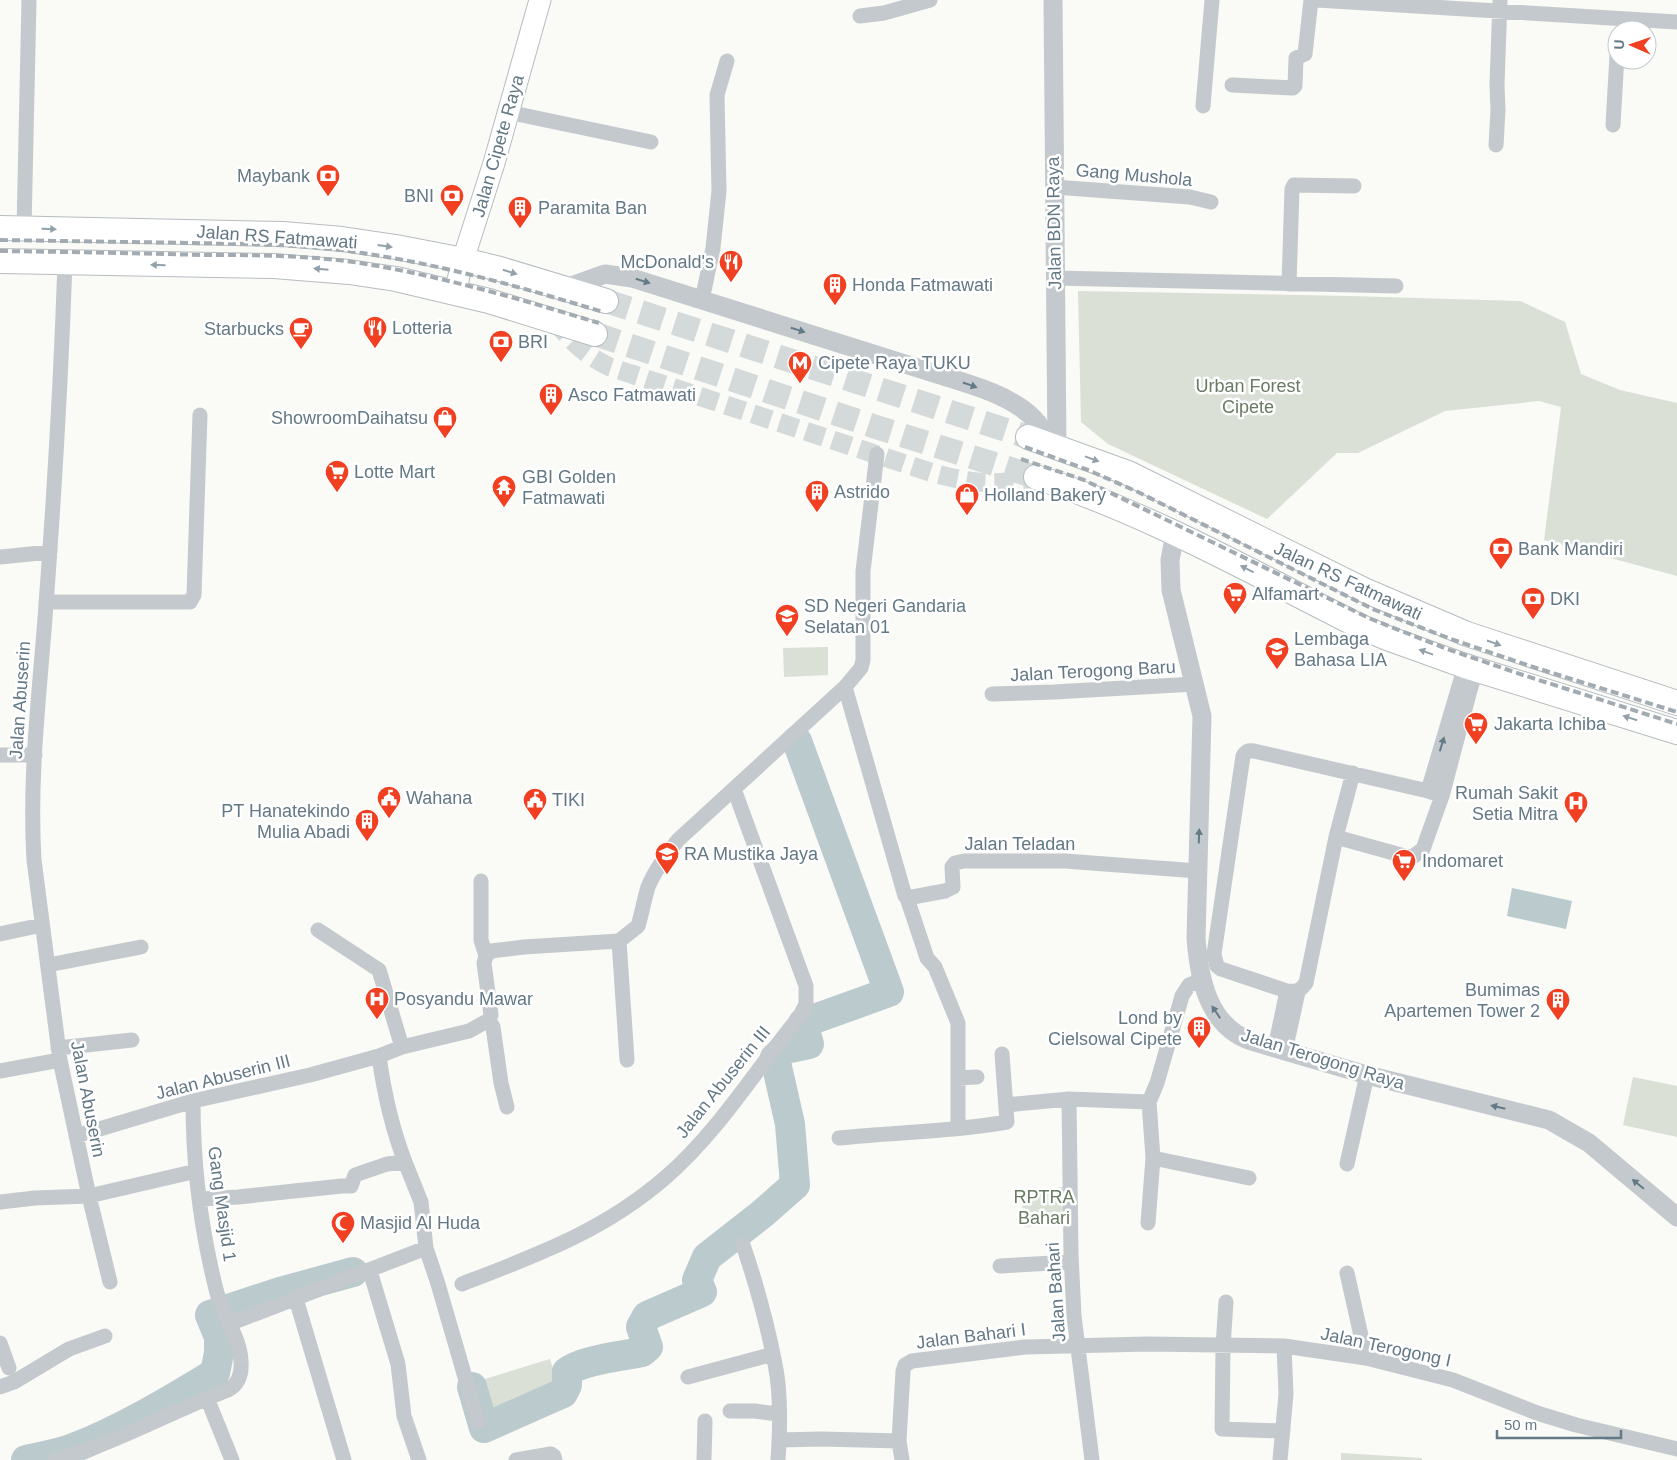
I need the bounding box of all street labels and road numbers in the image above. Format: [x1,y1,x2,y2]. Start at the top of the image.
street label: Jalan Cipete Raya [468,72,528,219]
street label: Jalan BDN Raya [1043,155,1065,290]
street label: Gang Mushola [1075,160,1194,190]
street label: Jalan RS Fatmawati [196,221,358,253]
street label: Jalan RS Fatmawati [1271,538,1425,624]
street label: Jalan Abuserin [6,640,34,760]
street label: Jalan Terogong Baru [1010,657,1176,685]
street label: Jalan Teladan [965,834,1075,854]
street label: Jalan Abuserin III [672,1022,774,1142]
street label: Jalan Terogong Raya [1239,1025,1408,1094]
street label: Jalan Abuserin [67,1039,109,1159]
street label: Jalan Abuserin III [154,1051,292,1103]
street label: Gang Masjid 1 [204,1145,240,1263]
street label: Jalan Bahari [1043,1241,1069,1343]
street label: Jalan Bahari I [915,1319,1027,1353]
street label: Jalan Terogong I [1319,1323,1453,1371]

